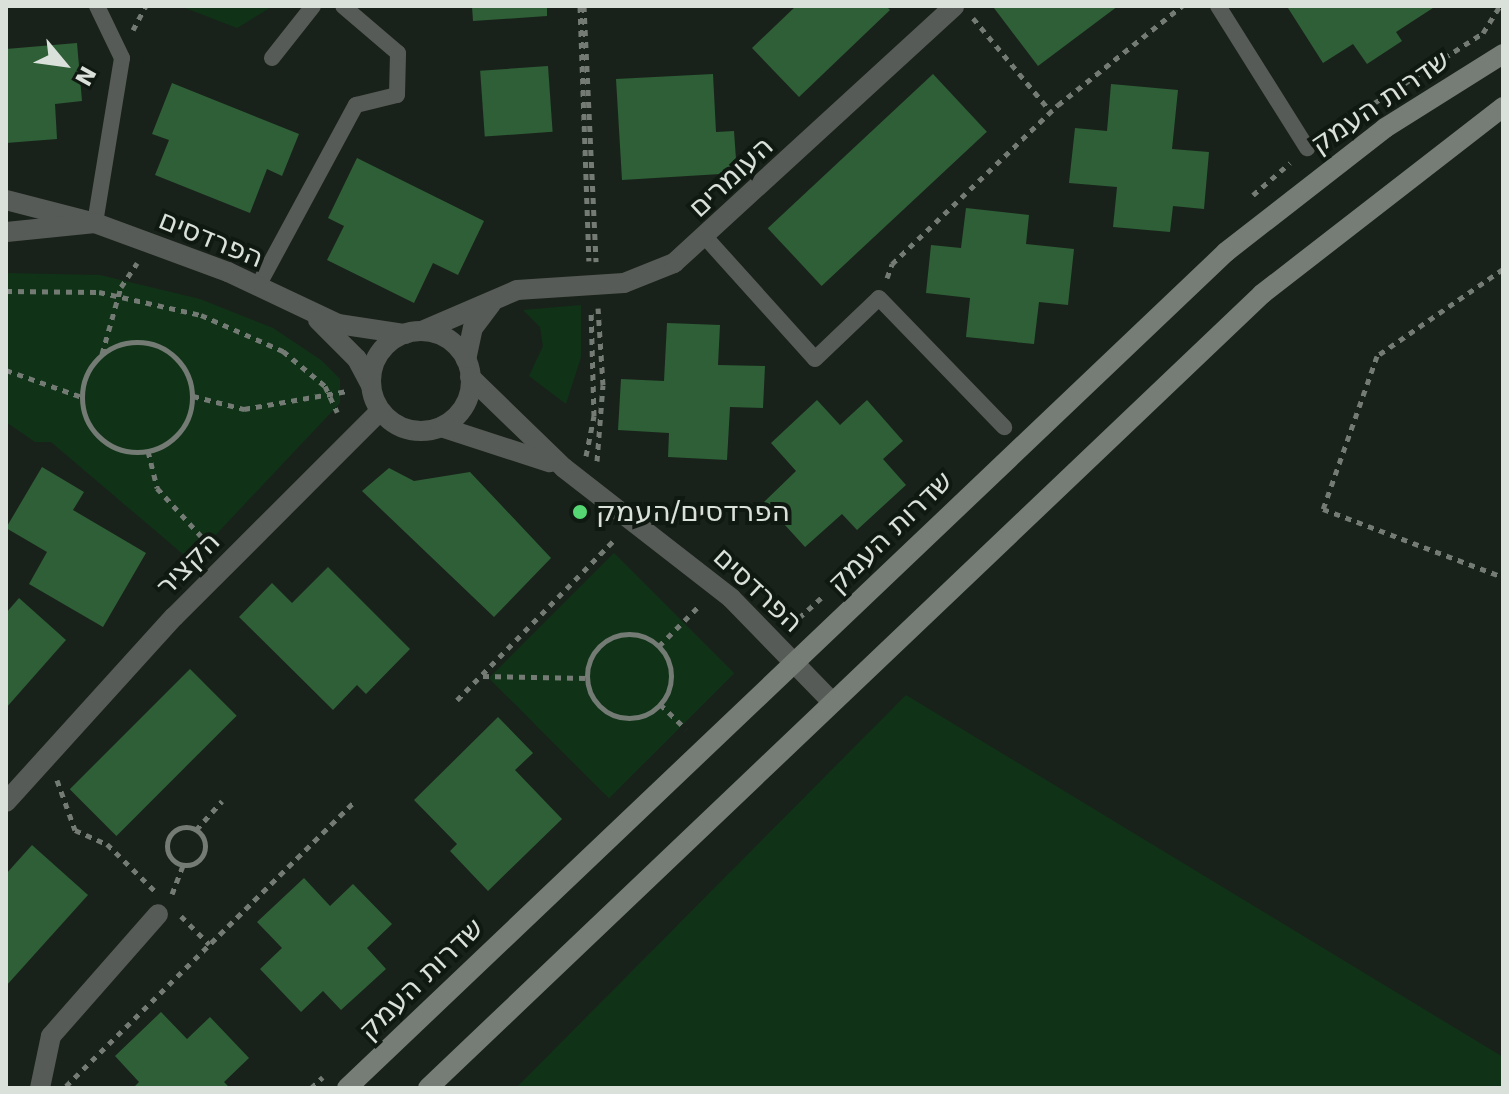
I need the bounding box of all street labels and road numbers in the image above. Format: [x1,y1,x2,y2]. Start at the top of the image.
street label: שדרות העמק [1304,43,1456,161]
street label: העומרים [682,130,780,224]
street label: הפרדסים [154,203,268,275]
street label: שדרות העמק [821,464,959,600]
street label: הקציר [149,525,227,603]
street label: הפרדסים [706,540,810,640]
street label: שדרות העמק [352,911,490,1047]

